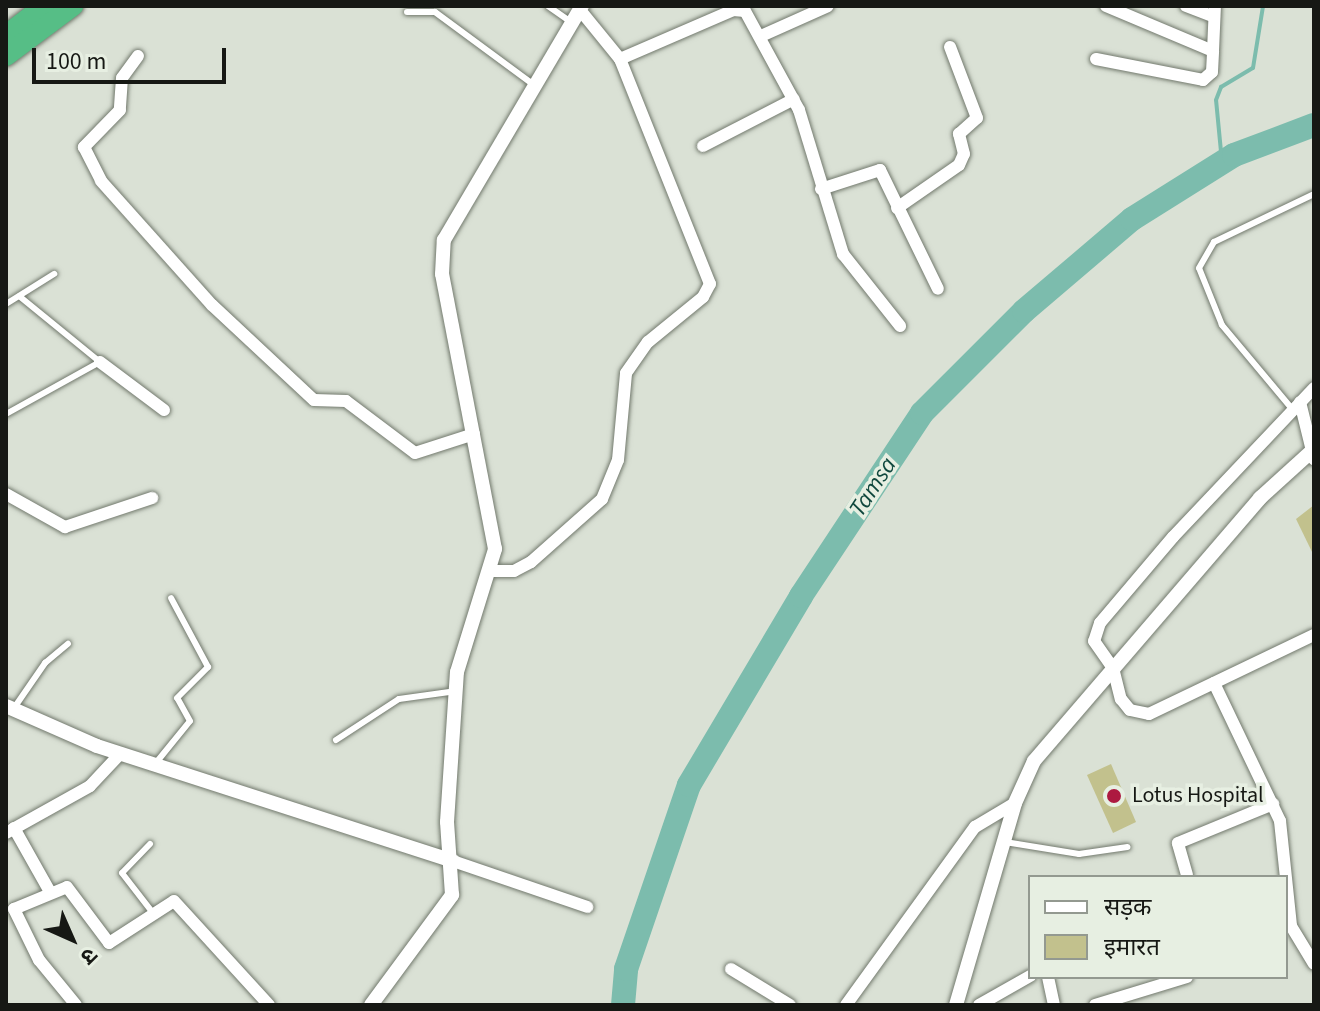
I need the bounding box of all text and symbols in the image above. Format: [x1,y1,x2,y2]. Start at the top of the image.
scale bar [36,32,230,82]
text: 100 m [46,44,106,79]
water label: Tamsa [843,452,903,522]
place label: Lotus Hospital [1132,783,1264,809]
marker: Lotus Hospital [1103,785,1125,807]
legend [1028,875,1288,979]
text: सड़क [1104,890,1152,925]
north arrow [32,899,112,979]
text: इमारत [1104,930,1160,965]
text: उ [73,940,105,972]

